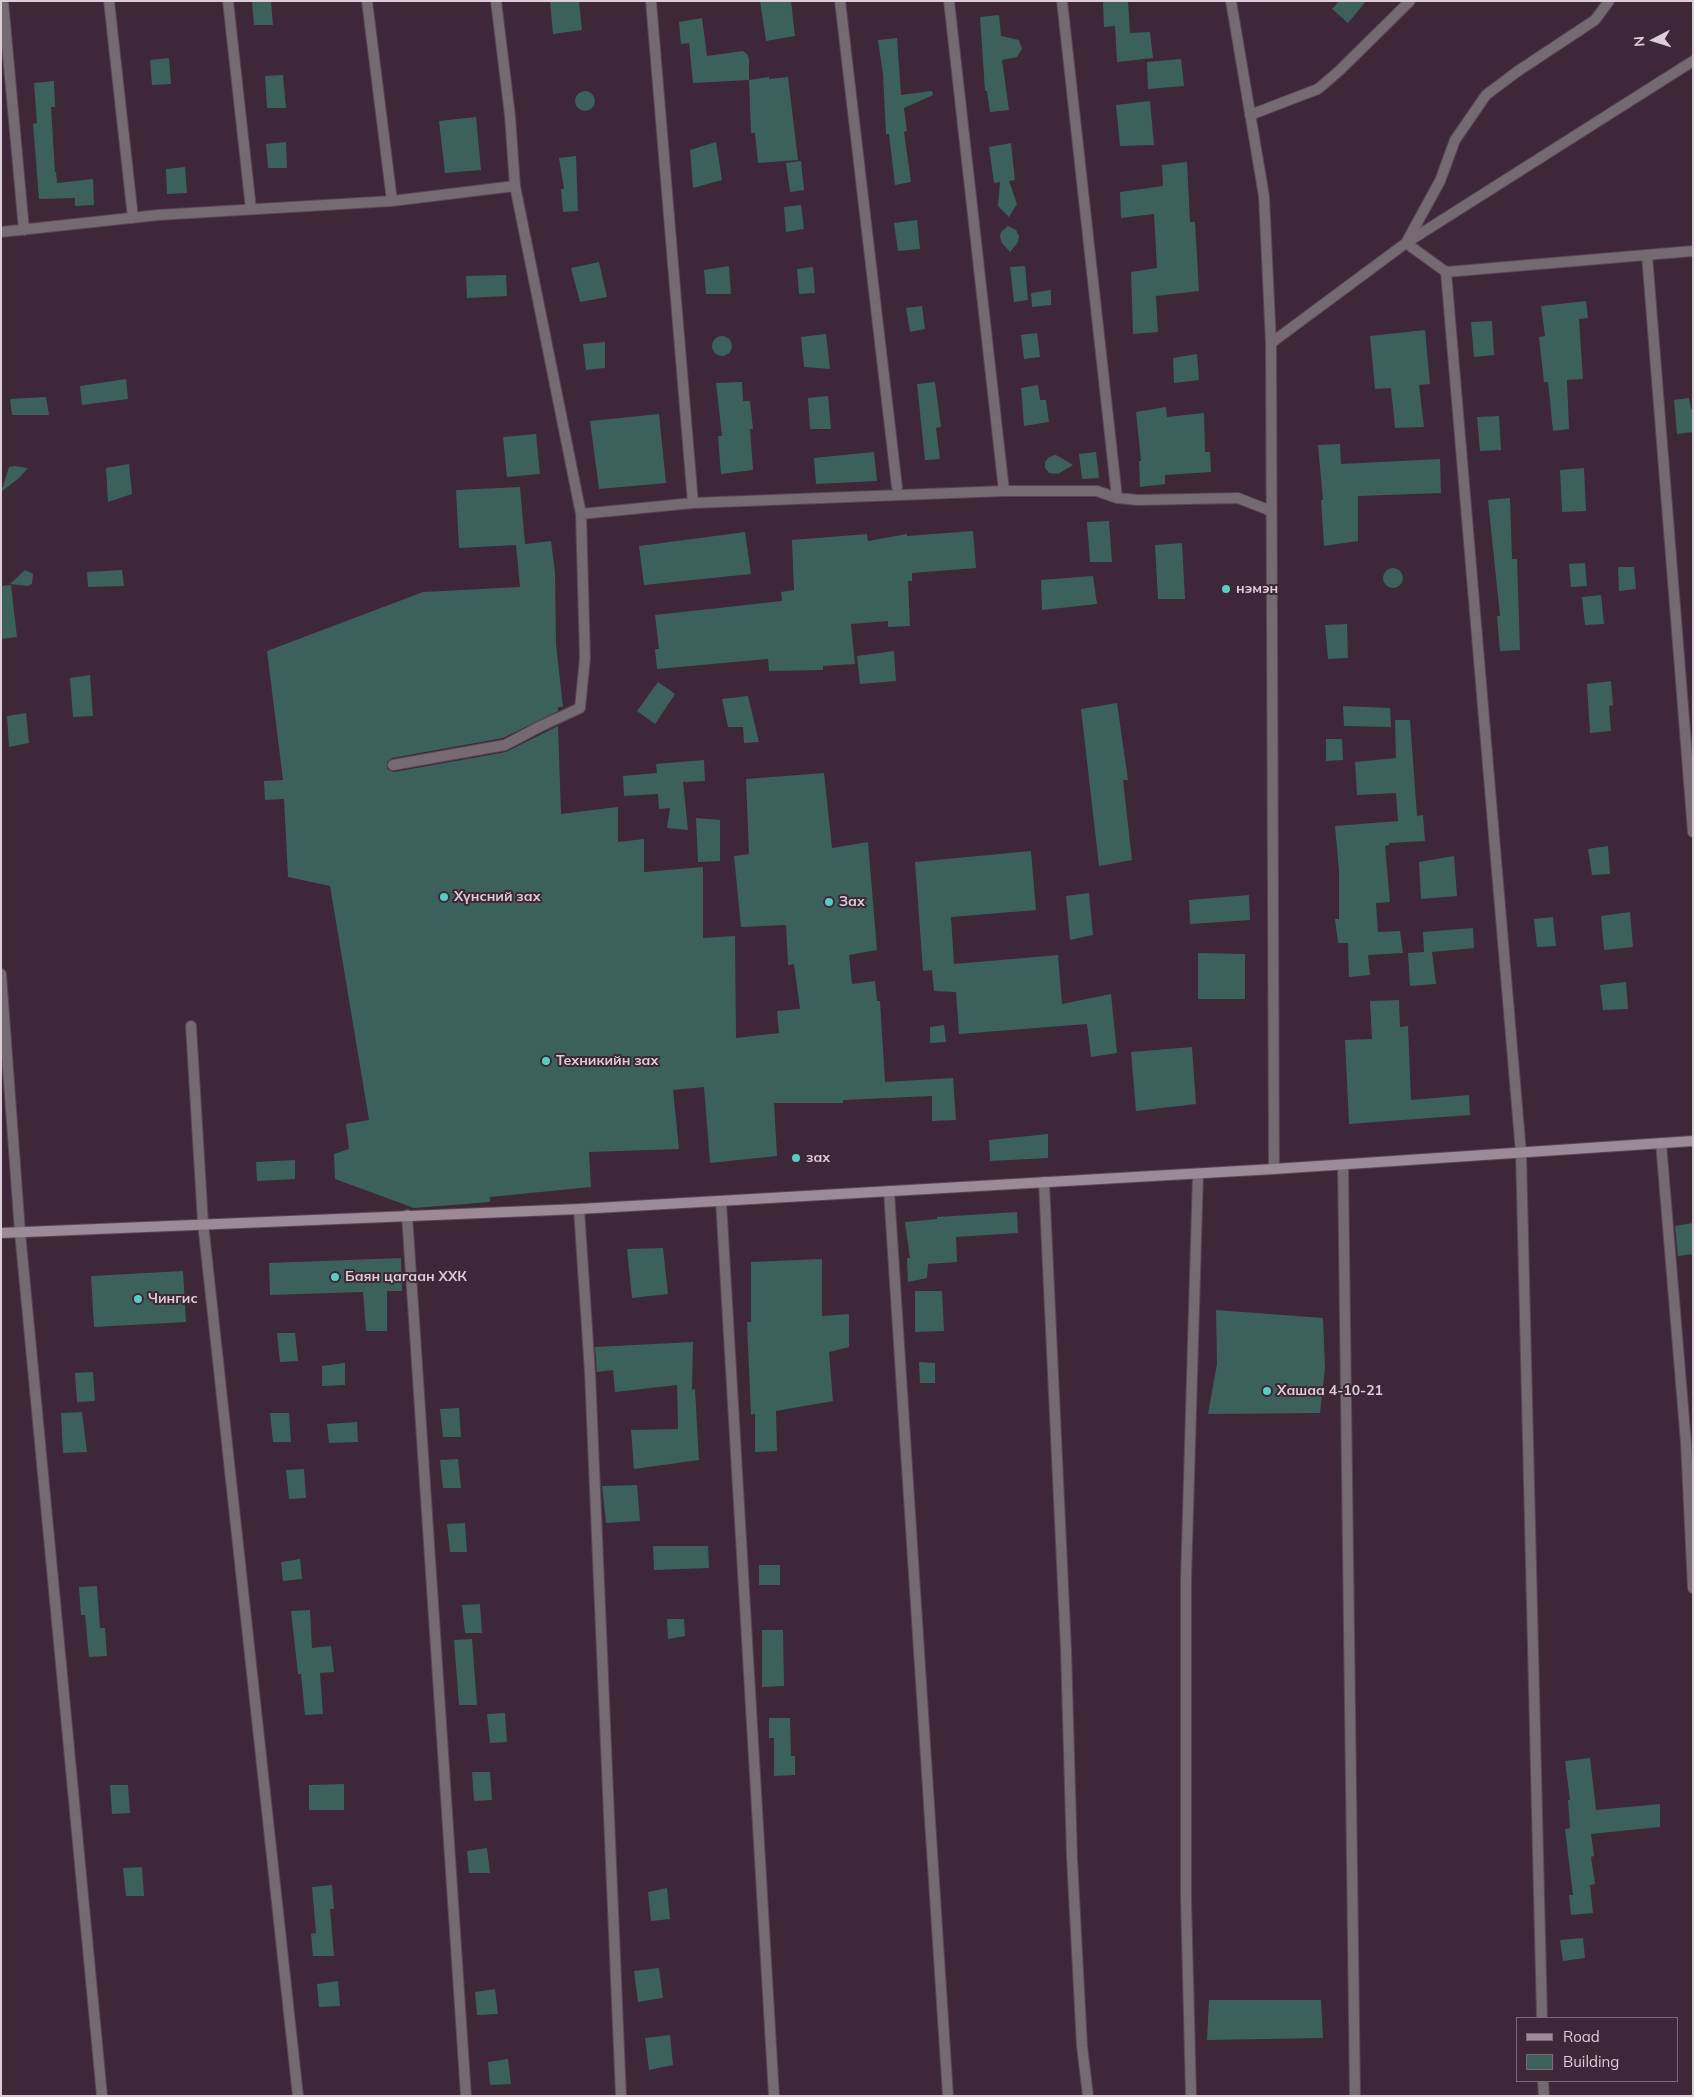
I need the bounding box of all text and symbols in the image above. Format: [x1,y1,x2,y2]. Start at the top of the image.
north arrow [1629,15,1679,65]
text: N [1630,35,1648,47]
place label: нэмэн [1236,581,1278,597]
marker: нэмэн [1220,583,1232,595]
place label: Хүнсний зах [454,889,541,905]
marker: Хүнсний зах [438,891,450,903]
place label: Зах [839,894,865,910]
marker: Зах [823,896,835,908]
place label: Техникийн зах [556,1053,658,1069]
marker: Техникийн зах [540,1055,552,1067]
place label: зах [806,1150,830,1166]
marker: зах [790,1152,802,1164]
place label: Баян цагаан ХХК [345,1269,467,1285]
marker: Баян цагаан ХХК [329,1271,341,1283]
place label: Чингис [148,1291,198,1307]
marker: Чингис [132,1293,144,1305]
place label: Хашаа 4-10-21 [1277,1383,1383,1399]
marker: Хашаа 4-10-21 [1261,1385,1273,1397]
legend [1516,2017,1679,2082]
text: Road [1563,2027,1600,2046]
text: Building [1563,2052,1619,2071]

